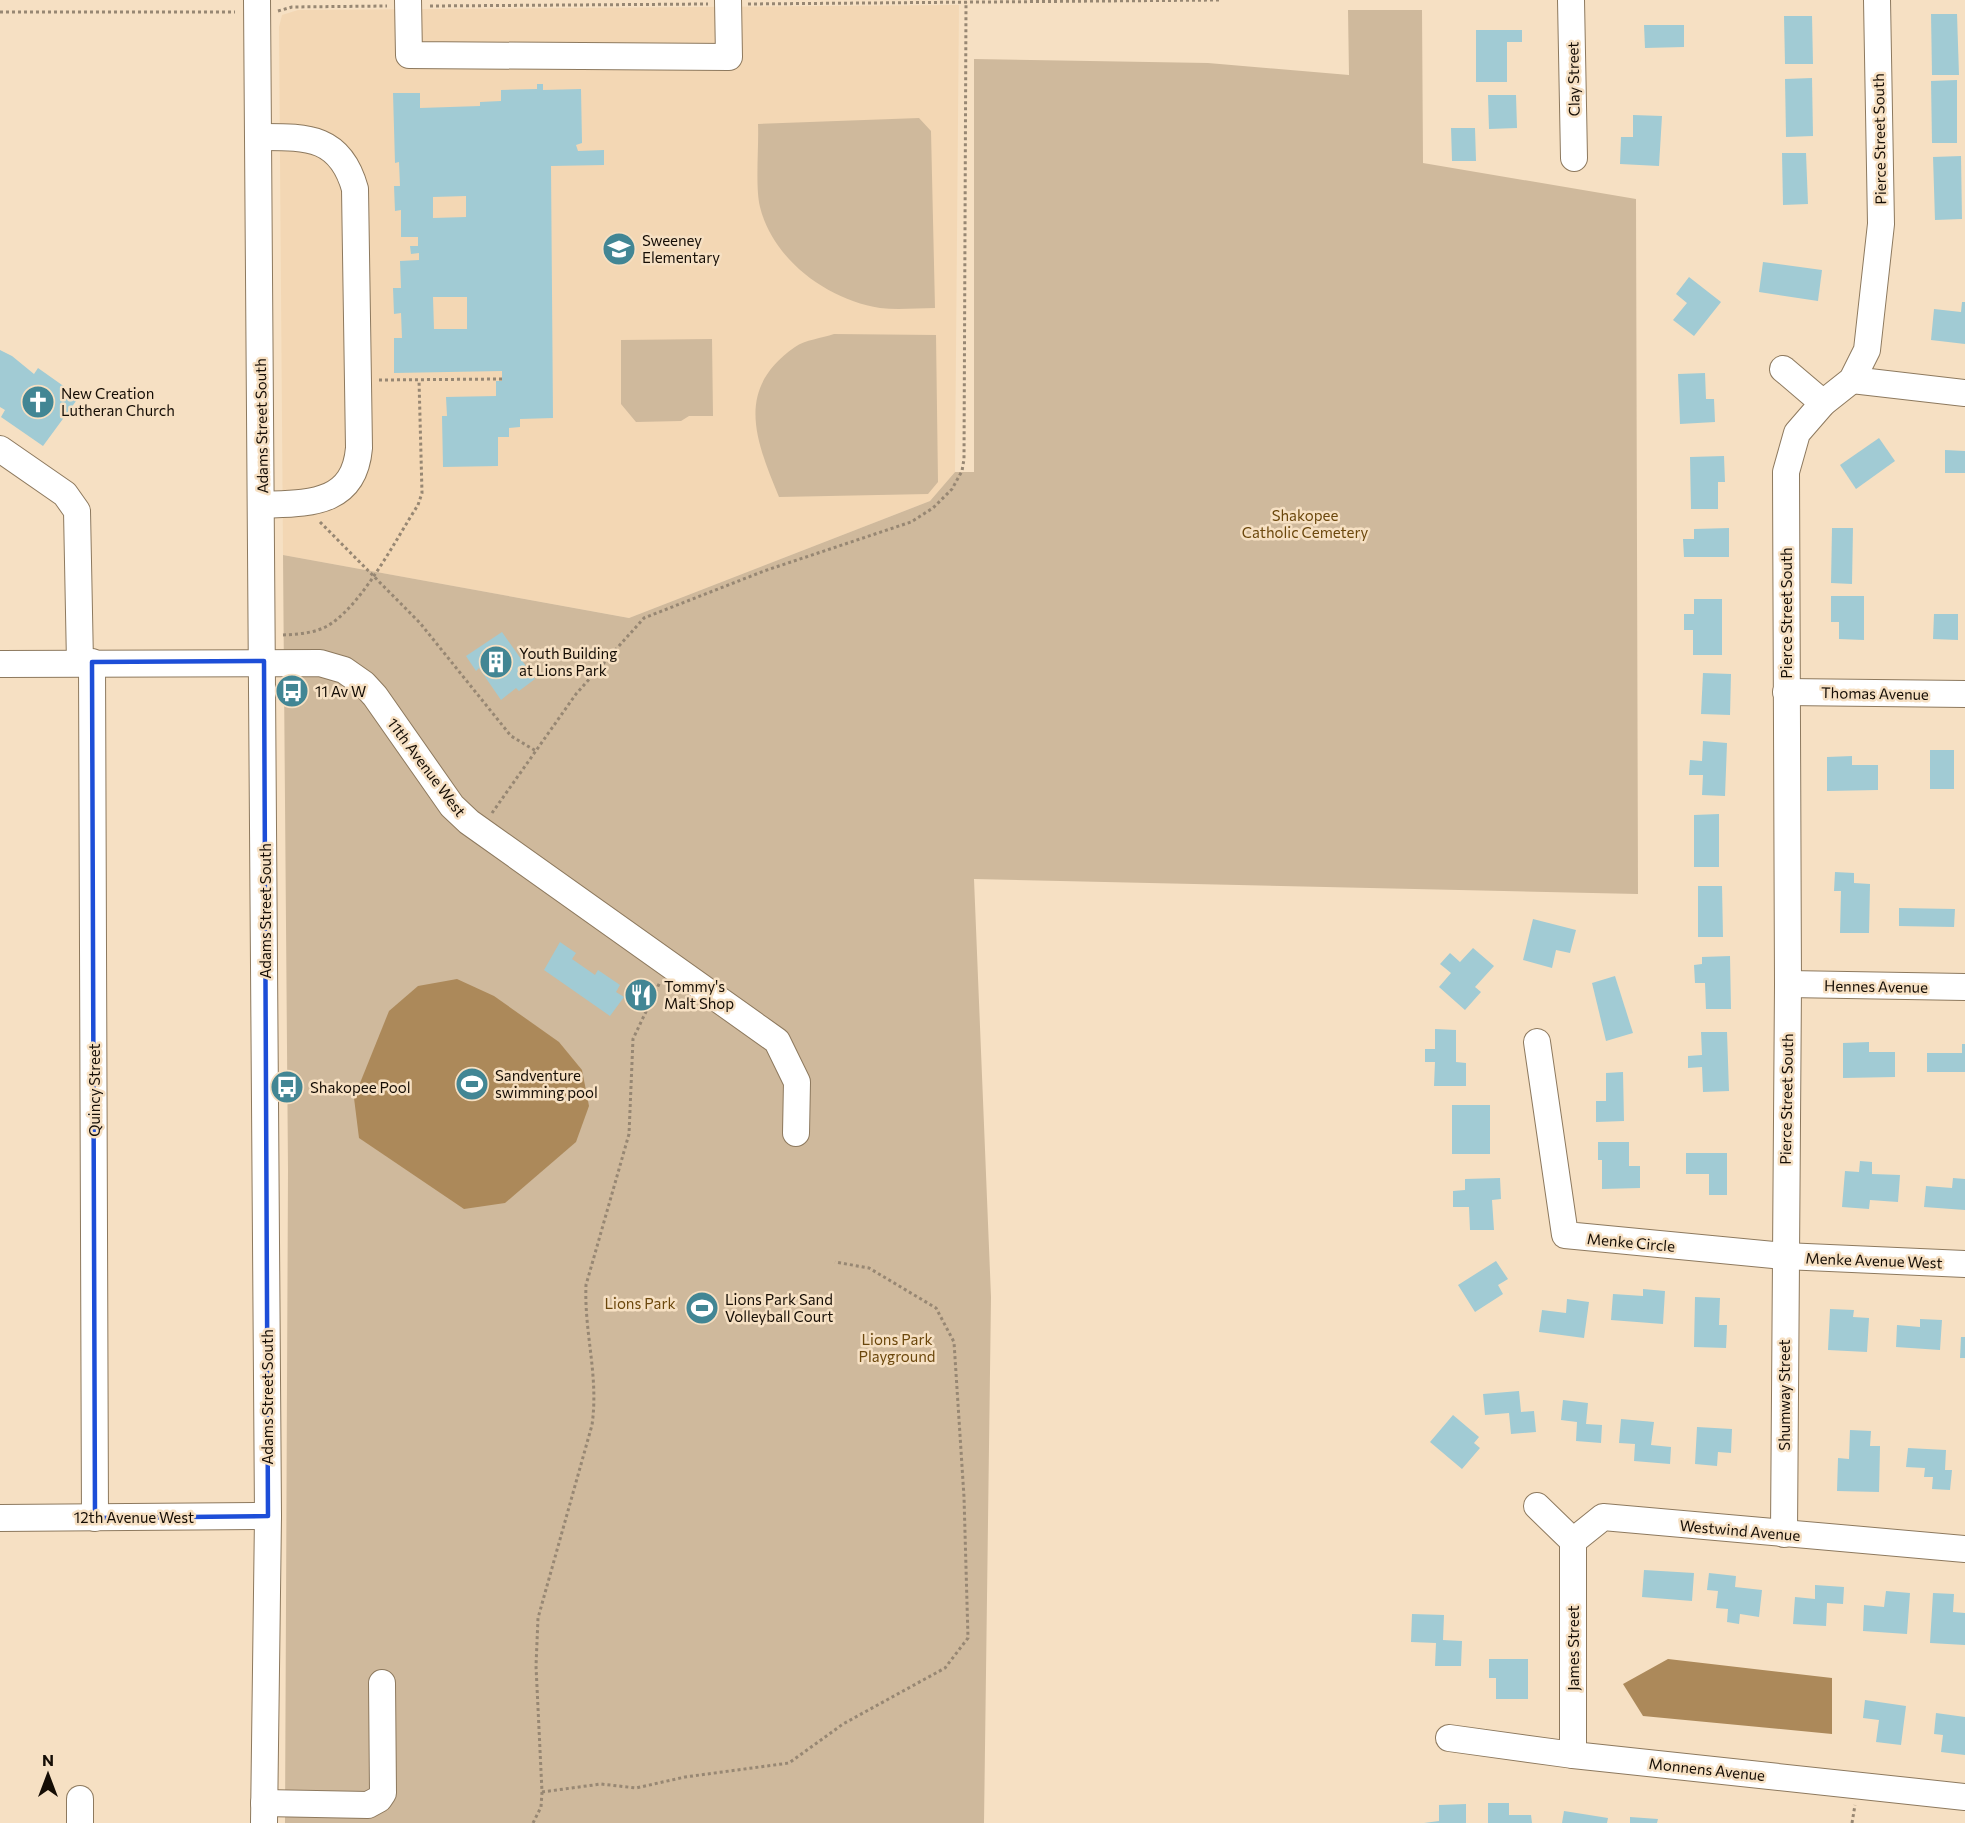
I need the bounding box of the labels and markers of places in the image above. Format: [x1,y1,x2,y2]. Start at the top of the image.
school or university icon: Sweeney Elementary [601,231,637,267]
place label: Sweeney Elementary [642,231,720,266]
church icon: New Creation Lutheran Church [20,384,56,420]
place label: New Creation Lutheran Church [61,384,175,419]
building icon: Youth Building at Lions Park [478,644,514,680]
place label: Youth Building at Lions Park [519,644,617,679]
bus stop icon: 11 Av W [274,673,310,709]
place label: 11 Av W [315,682,366,700]
restaurant icon: Tommy's Malt Shop [623,977,659,1013]
place label: Tommy's Malt Shop [664,977,734,1012]
sports icon: Sandventure swimming pool [454,1066,490,1102]
place label: Sandventure swimming pool [495,1066,598,1101]
bus stop icon: Shakopee Pool [269,1069,305,1105]
place label: Shakopee Pool [310,1078,410,1096]
sports icon: Lions Park Sand Volleyball Court [684,1290,720,1326]
place label: Lions Park Sand Volleyball Court [725,1290,833,1325]

